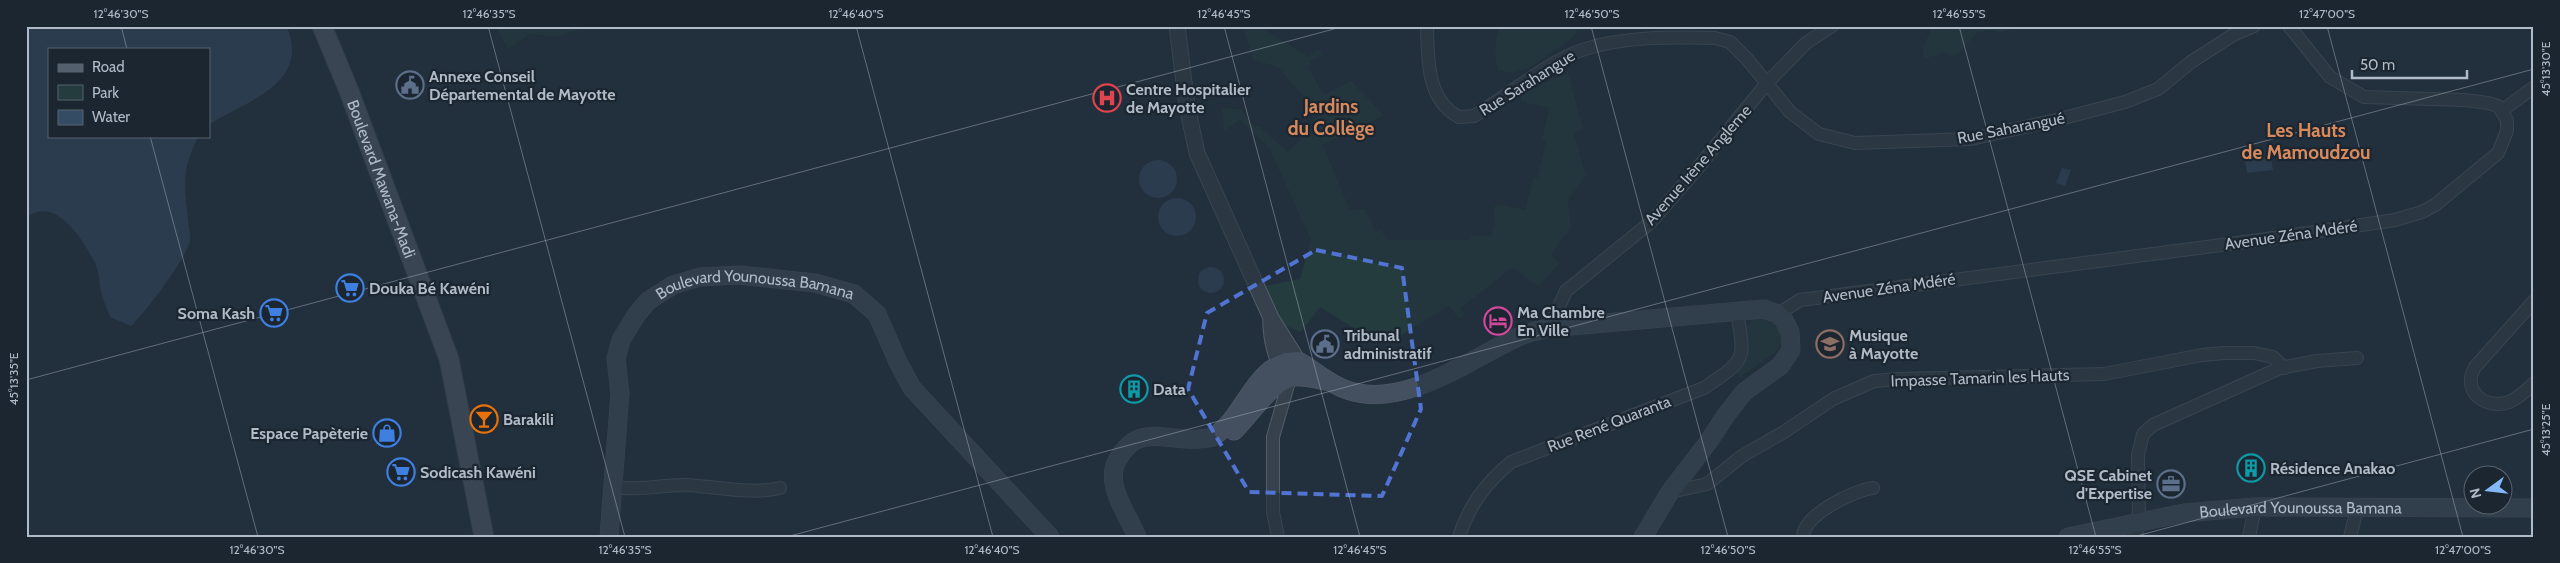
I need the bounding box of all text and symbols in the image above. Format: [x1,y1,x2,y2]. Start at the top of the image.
text: 12°46'30"S [94,6,148,21]
text: 12°46'35"S [462,6,516,21]
text: 12°46'40"S [828,6,884,21]
text: 12°46'45"S [1197,6,1251,21]
text: 12°46'50"S [1565,6,1619,21]
text: 12°46'55"S [1932,6,1986,21]
text: 12°47'00"S [2299,6,2355,21]
text: 45°13'30"E [2538,41,2553,96]
street label: Rue Sarahangue [1476,46,1578,120]
legend [48,48,210,138]
scale bar [2352,48,2468,80]
text: 50 m [2360,56,2395,74]
text: Road [92,58,125,76]
place label: Annexe Conseil Départemental de Mayotte [429,67,616,104]
public building icon: Annexe Conseil Départemental de Mayotte [395,70,425,100]
place label: Centre Hospitalier de Mayotte [1126,80,1251,117]
hospital icon: Centre Hospitalier de Mayotte [1092,83,1122,113]
text: Park [92,84,119,102]
district label: Jardins du Collège [1288,95,1375,140]
street label: Boulevard Mawana-Madi [344,97,420,260]
street label: Avenue Irène Angleme [1641,101,1755,229]
text: Water [92,108,130,126]
street label: Rue Saharangué [1956,108,2066,148]
district label: Les Hauts de Mamoudzou [2242,119,2370,164]
street label: Avenue Zéna Mdéré [2223,216,2359,254]
text: Boulevard Younoussa Bamana [652,265,857,303]
street label: Avenue Zéna Mdéré [1821,269,1957,307]
supermarket icon: Douka Bé Kawéni [335,273,365,303]
place label: Douka Bé Kawéni [369,279,490,298]
street label: Boulevard Younoussa Bamana [654,289,856,309]
supermarket icon: Soma Kash [259,298,289,328]
place label: Ma Chambre En Ville [1517,303,1605,340]
place label: Soma Kash [178,304,255,323]
hotel icon: Ma Chambre En Ville [1483,306,1513,336]
place label: Tribunal administratif [1344,326,1432,363]
place label: Musique à Mayotte [1849,326,1918,363]
public building icon: Tribunal administratif [1310,329,1340,359]
school or university icon: Musique à Mayotte [1815,329,1845,359]
text: 45°13'35"E [6,352,21,405]
street label: Impasse Tamarin les Hauts [1890,365,2070,391]
building icon: Data [1119,374,1149,404]
place label: Data [1153,380,1186,399]
street label: Rue René Quaranta [1545,392,1674,456]
text: 45°13'25"E [2538,403,2553,456]
bar icon: Barakili [469,404,499,434]
place label: Barakili [503,410,554,429]
shop icon: Espace Papèterie [372,418,402,448]
place label: Espace Papèterie [250,424,368,443]
building icon: Résidence Anakao [2236,453,2266,483]
supermarket icon: Sodicash Kawéni [386,457,416,487]
place label: Résidence Anakao [2270,459,2395,478]
place label: Sodicash Kawéni [420,463,536,482]
place label: QSE Cabinet d'Expertise [2065,466,2152,503]
north arrow [2462,466,2512,516]
office icon: QSE Cabinet d'Expertise [2156,469,2186,499]
text: N [2465,486,2485,500]
street label: Boulevard Younoussa Bamana [2198,497,2402,521]
text: 12°46'30"S [230,542,284,557]
text: 12°46'35"S [598,542,652,557]
text: 12°46'40"S [964,542,1020,557]
text: 12°46'45"S [1333,542,1387,557]
text: 12°46'50"S [1701,542,1755,557]
text: 12°46'55"S [2068,542,2122,557]
text: 12°47'00"S [2435,542,2491,557]

